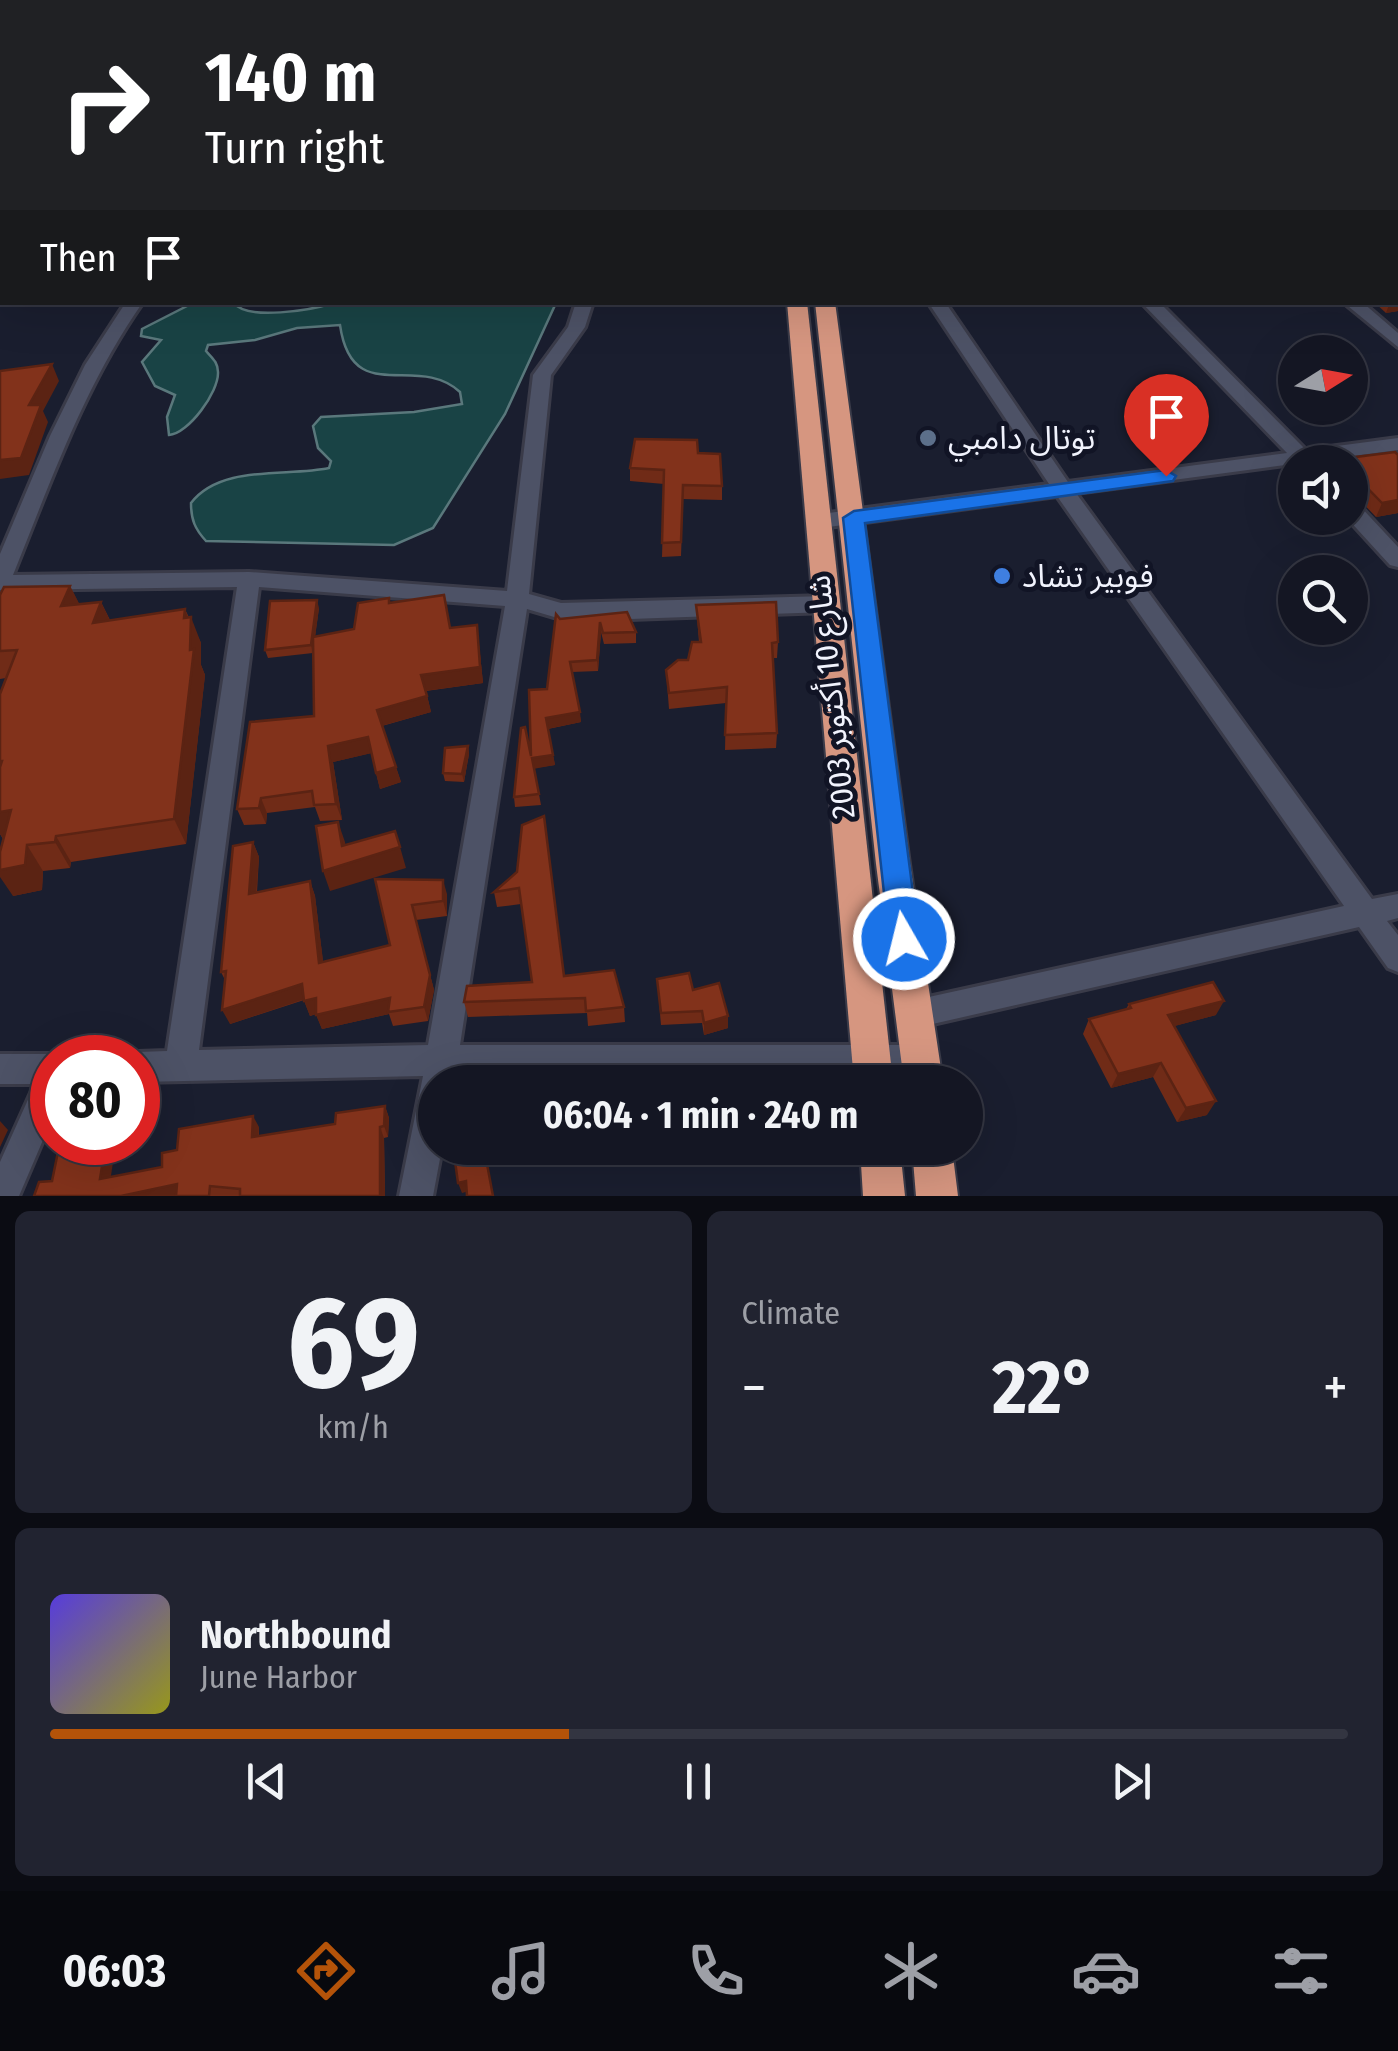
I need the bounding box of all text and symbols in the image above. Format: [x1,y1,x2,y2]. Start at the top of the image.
text: 140 m [205,36,377,120]
icon: right [40,40,170,170]
text: Turn right [205,121,384,175]
icon: arrive [136,230,191,285]
text: Then [40,235,116,281]
north arrow [1278,335,1368,425]
map controls [1278,335,1368,645]
pin [1124,374,1209,477]
icon: arrive [1139,389,1194,444]
place label: توتال دامبي [948,419,1096,462]
marker: توتال دامبي [917,427,939,449]
button: sound [1278,445,1368,535]
button: search [1278,555,1368,645]
place label: فوبير تشاد [1022,557,1154,595]
marker: فوبير تشاد [991,565,1013,587]
street label: شارع 10 أكتوبر 2003 [799,573,868,821]
position arrow [852,887,956,991]
speed limit sign: 80 [30,1035,160,1165]
text: 06:04 · 1 min · 240 m [543,1092,858,1138]
text: 69 [286,1265,420,1421]
text: Climate [742,1294,840,1332]
text: 22° [992,1343,1097,1433]
text: − [742,1355,766,1421]
text: + [1323,1355,1348,1421]
text: km/h [318,1408,389,1446]
text: Northbound [200,1612,392,1658]
text: June Harbor [200,1658,357,1696]
icon: previous [239,1754,294,1809]
icon: pause [671,1754,726,1809]
icon: next [1104,1754,1159,1809]
icon: directions [291,1936,361,2006]
icon: music [486,1936,556,2006]
icon: phone [681,1936,751,2006]
icon: climate [876,1936,946,2006]
icon: car [1071,1936,1141,2006]
icon: filters [1266,1936,1336,2006]
text: 06:03 [62,1944,166,1998]

